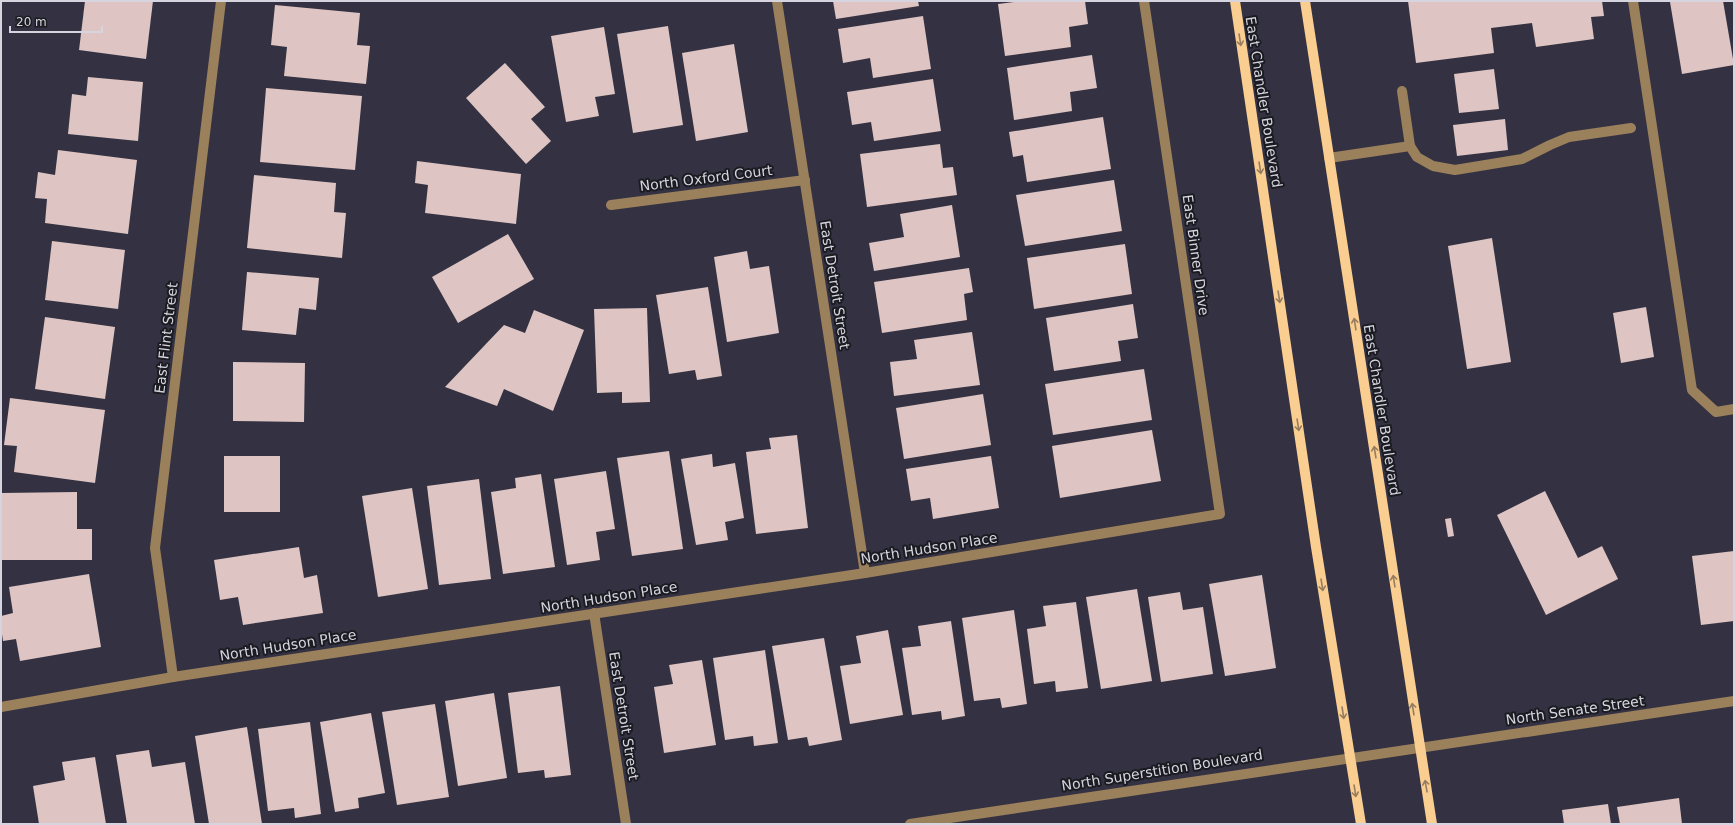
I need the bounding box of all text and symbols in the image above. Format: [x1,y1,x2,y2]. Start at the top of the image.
scale bar [10,8,102,34]
text: 20 m [16,15,47,29]
street label: East Chandler Boulevard [1243,15,1285,189]
one-way arrow [1236,33,1244,46]
one-way arrow [1256,161,1264,174]
street label: North Oxford Court [639,162,774,194]
street label: East Binner Drive [1180,193,1212,317]
street label: East Detroit Street [817,220,853,351]
street label: East Flint Street [151,281,181,394]
one-way arrow [1275,290,1283,303]
one-way arrow [1351,318,1359,331]
street label: East Chandler Boulevard [1361,323,1403,497]
one-way arrow [1294,418,1302,431]
one-way arrow [1371,446,1379,459]
street label: North Hudson Place [859,529,999,567]
one-way arrow [1390,575,1398,588]
street label: North Hudson Place [539,578,679,616]
one-way arrow [1318,578,1326,591]
street label: North Hudson Place [218,626,358,664]
street label: East Detroit Street [606,651,642,782]
street label: North Senate Street [1505,692,1646,728]
one-way arrow [1409,703,1417,716]
one-way arrow [1339,707,1347,720]
street label: North Superstition Boulevard [1060,746,1264,794]
one-way arrow [1422,780,1430,793]
one-way arrow [1351,784,1359,797]

